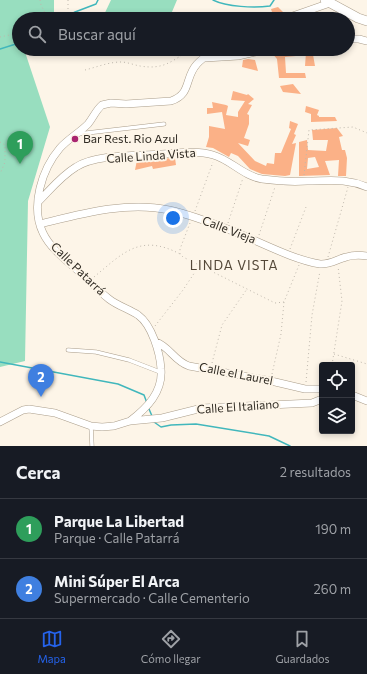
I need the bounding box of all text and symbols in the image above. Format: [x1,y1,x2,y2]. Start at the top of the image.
search box [12,12,355,56]
icon: search [26,23,48,45]
text: Buscar aquí [58,25,136,43]
pin: 1 [7,131,33,164]
place label: Bar Rest. Rio Azul [83,131,178,145]
marker: Bar Rest. Rio Azul [70,134,80,144]
street label: Calle Linda Vista [106,145,196,165]
your location [163,208,183,228]
street label: Calle Vieja [201,212,258,246]
street label: Calle Patarrá [49,239,109,298]
district label: LINDA VISTA [190,257,278,273]
street label: Calle el Laurel [198,359,274,387]
map controls [319,362,355,434]
button: locate [319,362,355,398]
pin: 2 [28,364,54,397]
street label: Calle El Italiano [196,396,280,416]
button: layers [319,398,355,434]
text: Cerca [16,462,61,483]
text: 2 resultados [280,464,351,480]
text: Parque La Libertad [54,512,184,530]
text: 1 [26,521,32,537]
text: 190 m [315,521,351,537]
text: Parque · Calle Patarrá [54,530,179,546]
text: Mini Súper El Arca [54,572,180,590]
text: 2 [25,581,33,597]
text: 260 m [314,581,351,597]
text: Supermercado · Calle Cementerio [54,590,250,606]
tab: Mapa [37,628,66,665]
tab: Cómo llegar [141,628,201,665]
tab: Guardados [275,628,330,665]

